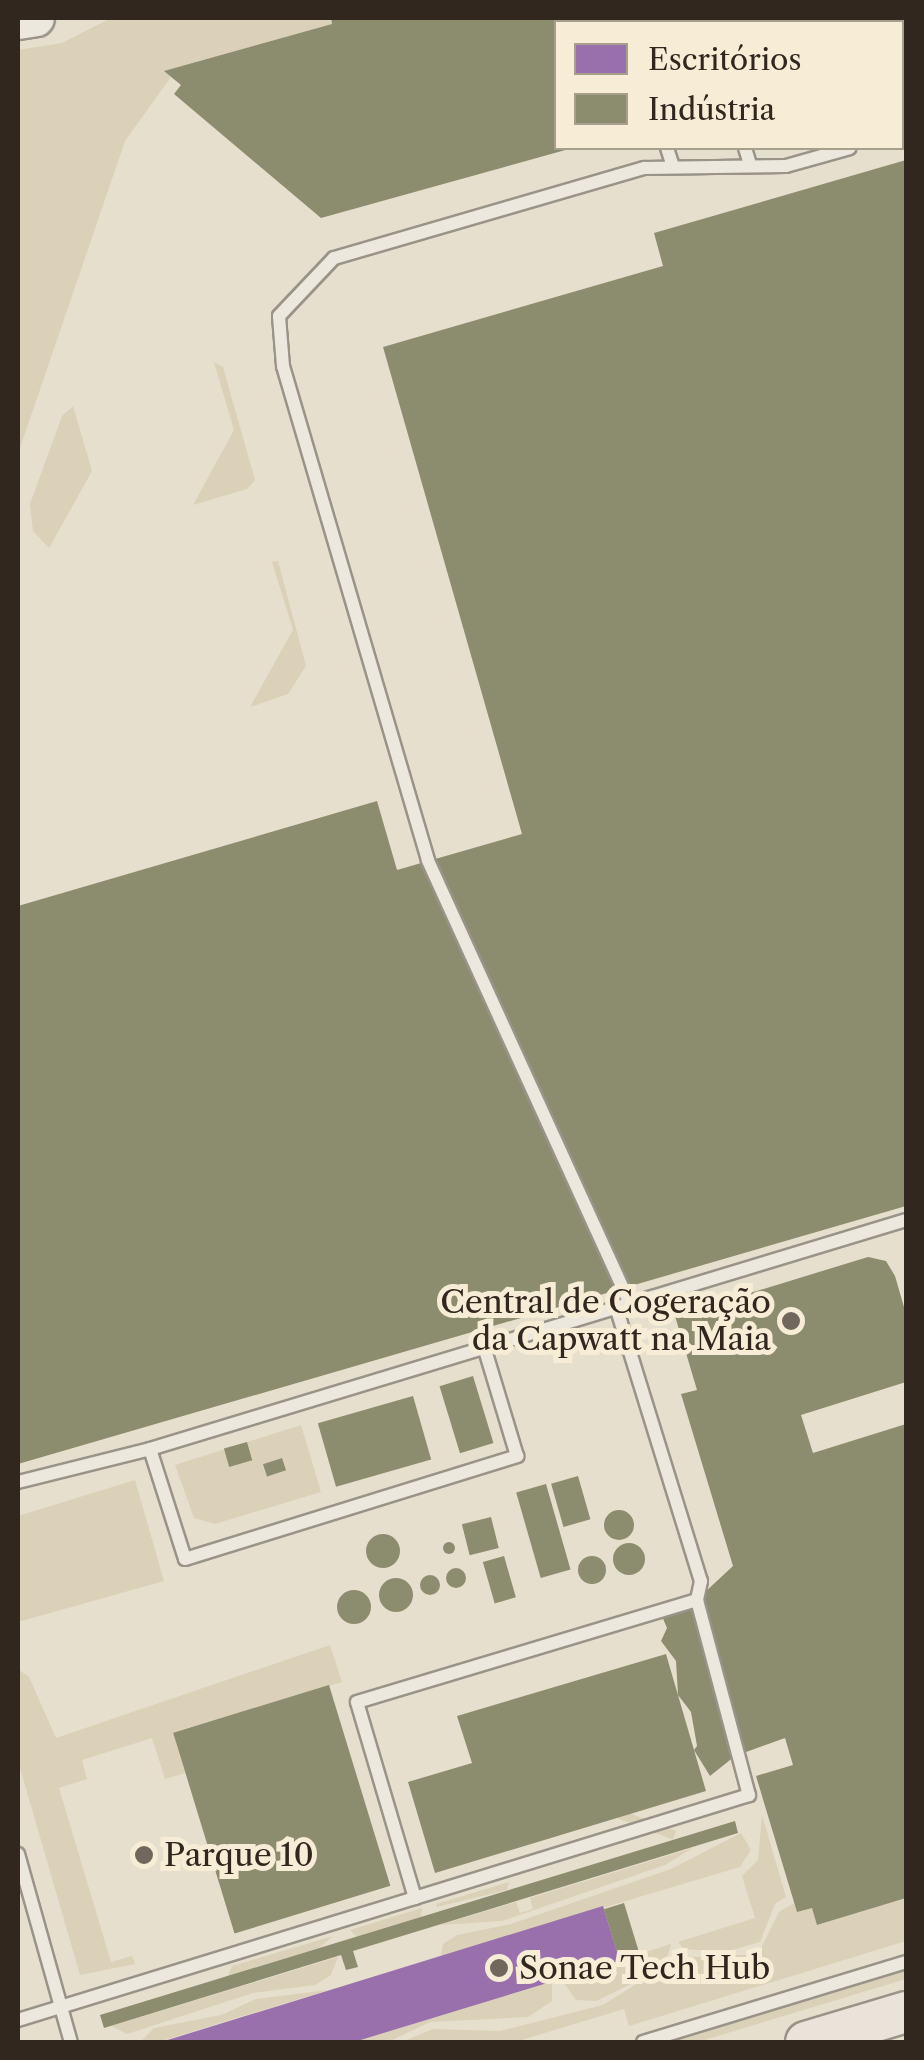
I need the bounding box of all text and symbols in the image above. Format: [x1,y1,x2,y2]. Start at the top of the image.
legend [554,20,904,150]
text: Escritórios [648,41,801,78]
text: Indústria [648,91,775,128]
place label: Central de Cogeração da Capwatt na Maia [440,1284,771,1359]
marker: Central de Cogeração da Capwatt na Maia [780,1310,802,1332]
place label: Parque 10 [164,1836,314,1874]
marker: Parque 10 [133,1844,155,1866]
place label: Sonae Tech Hub [519,1949,771,1987]
marker: Sonae Tech Hub [488,1957,510,1979]

